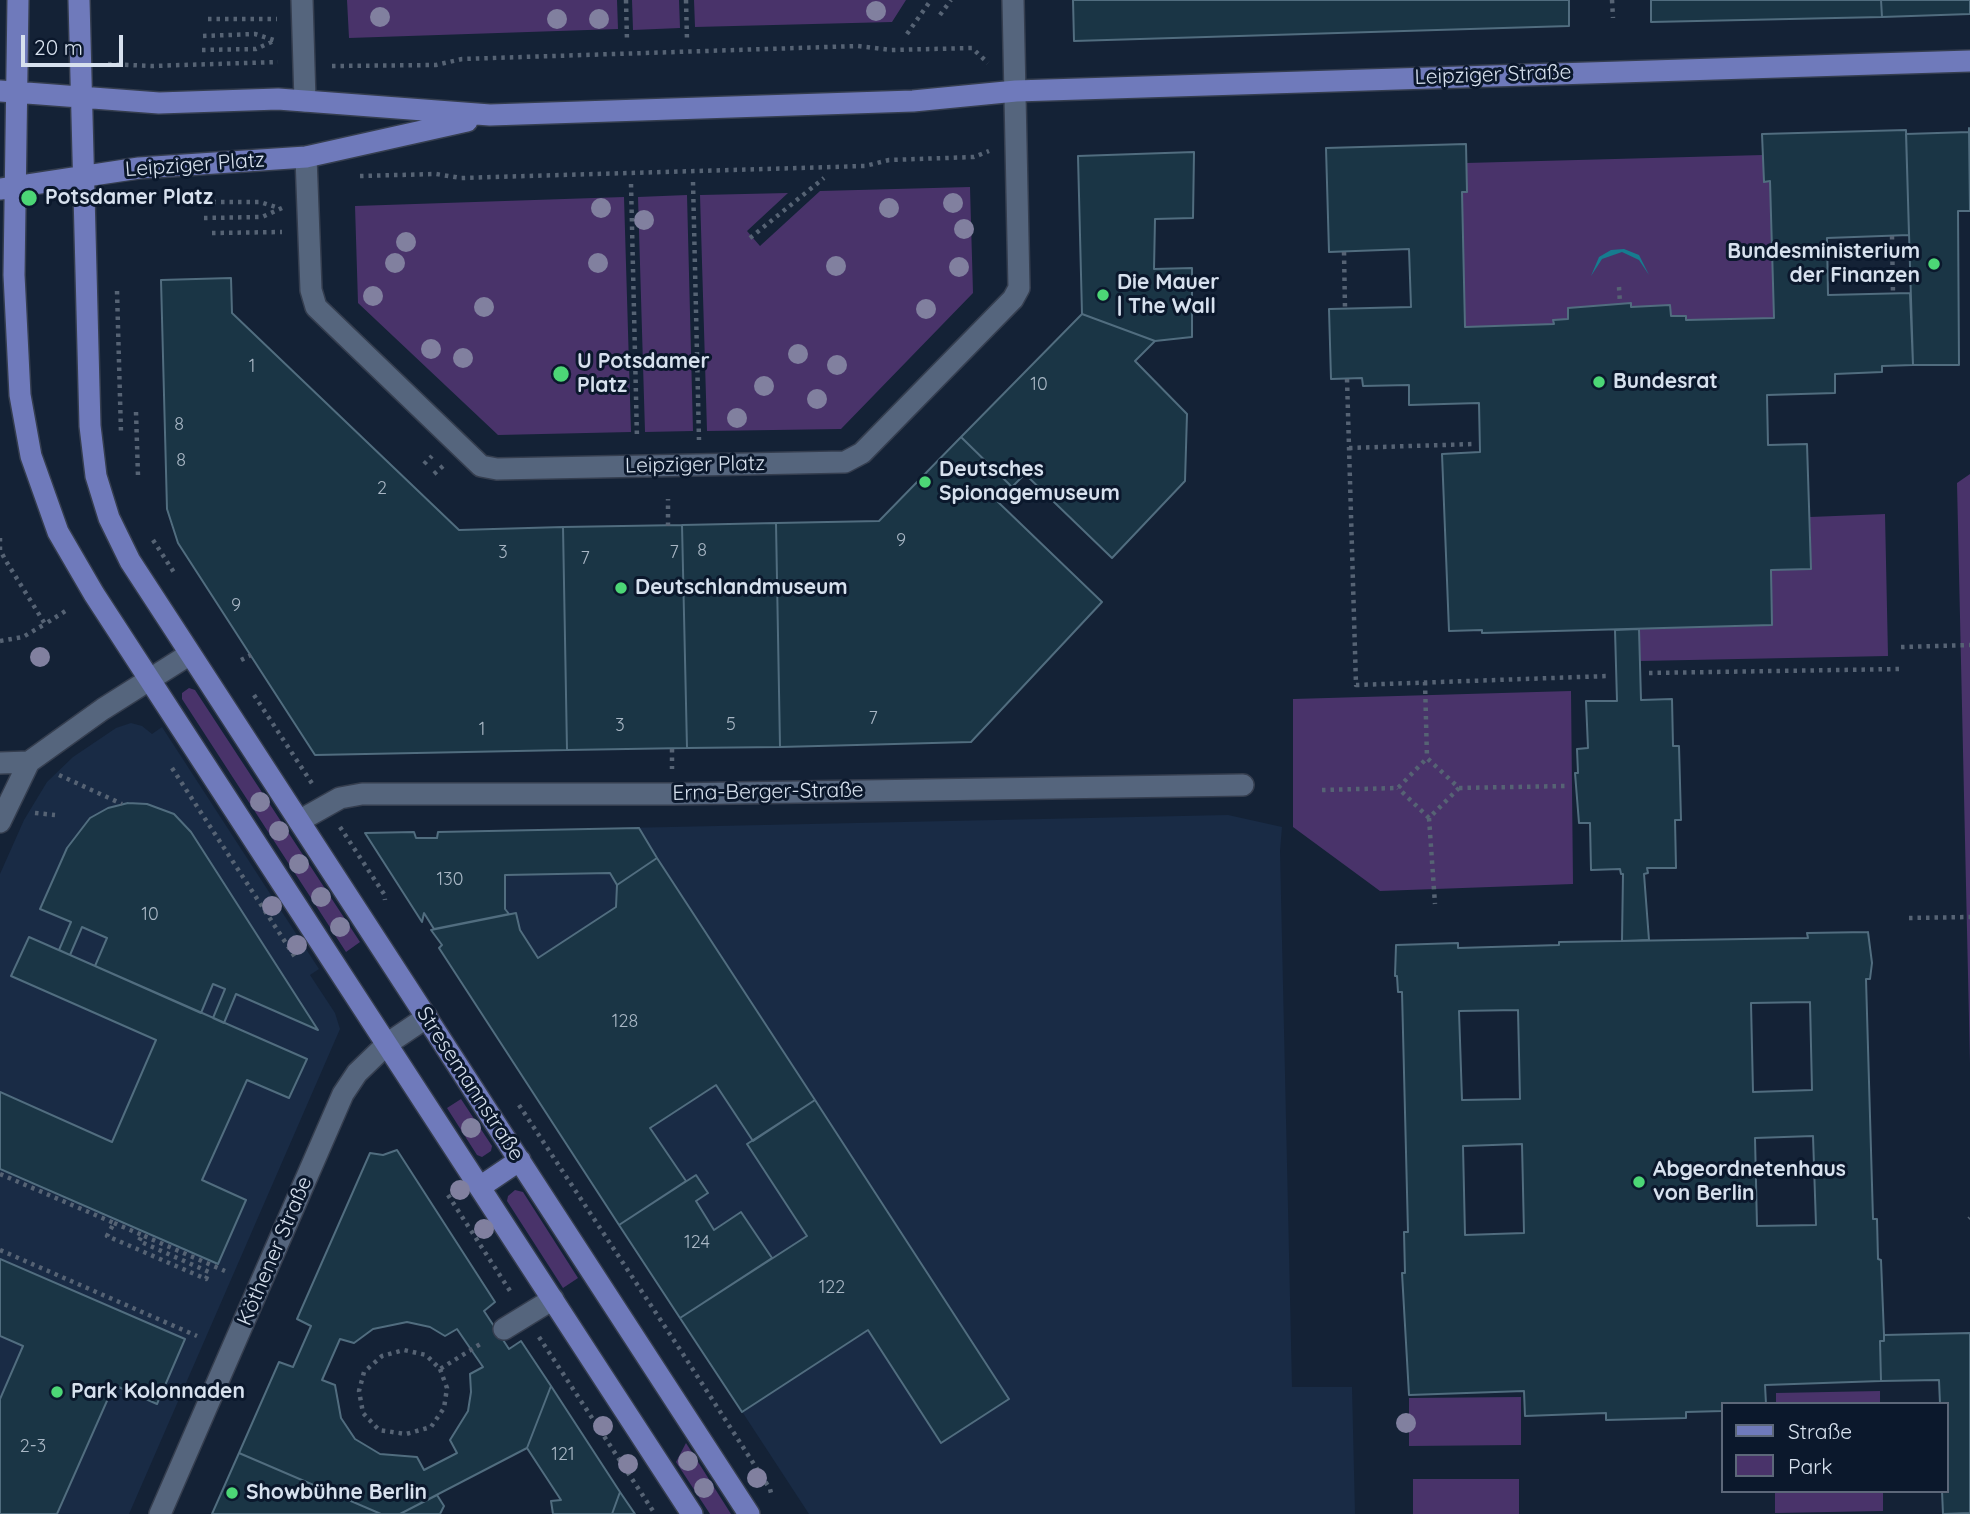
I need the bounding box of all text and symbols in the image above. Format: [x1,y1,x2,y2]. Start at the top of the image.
scale bar [24,21,126,65]
text: 20 m [34,34,83,60]
street label: Leipziger Straße [1414,60,1572,90]
street label: Leipziger Platz [124,148,266,182]
place label: Potsdamer Platz [45,185,213,211]
marker: Potsdamer Platz [19,188,39,208]
place label: Bundesministerium der Finanzen [1727,239,1920,289]
marker: Bundesministerium der Finanzen [1926,256,1942,272]
place label: Die Mauer | The Wall [1117,270,1219,320]
marker: Die Mauer | The Wall [1095,287,1111,303]
place label: U Potsdamer Platz [577,349,710,399]
house number: 1 [249,356,255,378]
marker: U Potsdamer Platz [551,364,571,384]
place label: Bundesrat [1613,369,1718,395]
house number: 10 [1030,374,1048,396]
marker: Bundesrat [1591,374,1607,390]
house number: 8 [174,414,184,436]
house number: 8 [176,450,186,472]
street label: Leipziger Platz [625,451,765,479]
place label: Deutsches Spionagemuseum [939,457,1120,507]
marker: Deutsches Spionagemuseum [917,474,933,490]
house number: 2 [377,478,387,500]
house number: 9 [896,530,906,552]
house number: 8 [697,540,707,562]
house number: 3 [498,542,508,564]
house number: 7 [669,542,679,564]
house number: 7 [580,548,590,570]
place label: Deutschlandmuseum [635,575,848,601]
marker: Deutschlandmuseum [613,580,629,596]
house number: 9 [231,595,241,617]
house number: 7 [868,708,878,730]
house number: 5 [726,714,736,736]
house number: 3 [615,715,625,737]
house number: 1 [479,719,485,741]
street label: Erna-Berger-Straße [672,778,864,806]
house number: 130 [437,869,463,891]
house number: 10 [141,904,159,926]
street label: Stresemannstraße [411,1002,529,1166]
house number: 128 [612,1011,638,1033]
place label: Abgeordnetenhaus von Berlin [1653,1157,1846,1207]
street label: Köthener Straße [232,1173,318,1329]
marker: Abgeordnetenhaus von Berlin [1631,1174,1647,1190]
house number: 124 [684,1232,710,1254]
house number: 122 [819,1277,845,1299]
place label: Park Kolonnaden [71,1379,245,1405]
marker: Park Kolonnaden [49,1384,65,1400]
legend [1722,1402,1949,1493]
text: Straße [1788,1418,1852,1444]
house number: 2-3 [20,1436,46,1458]
house number: 121 [551,1444,575,1466]
text: Park [1788,1453,1832,1479]
place label: Showbühne Berlin [246,1480,427,1506]
marker: Showbühne Berlin [224,1485,240,1501]

